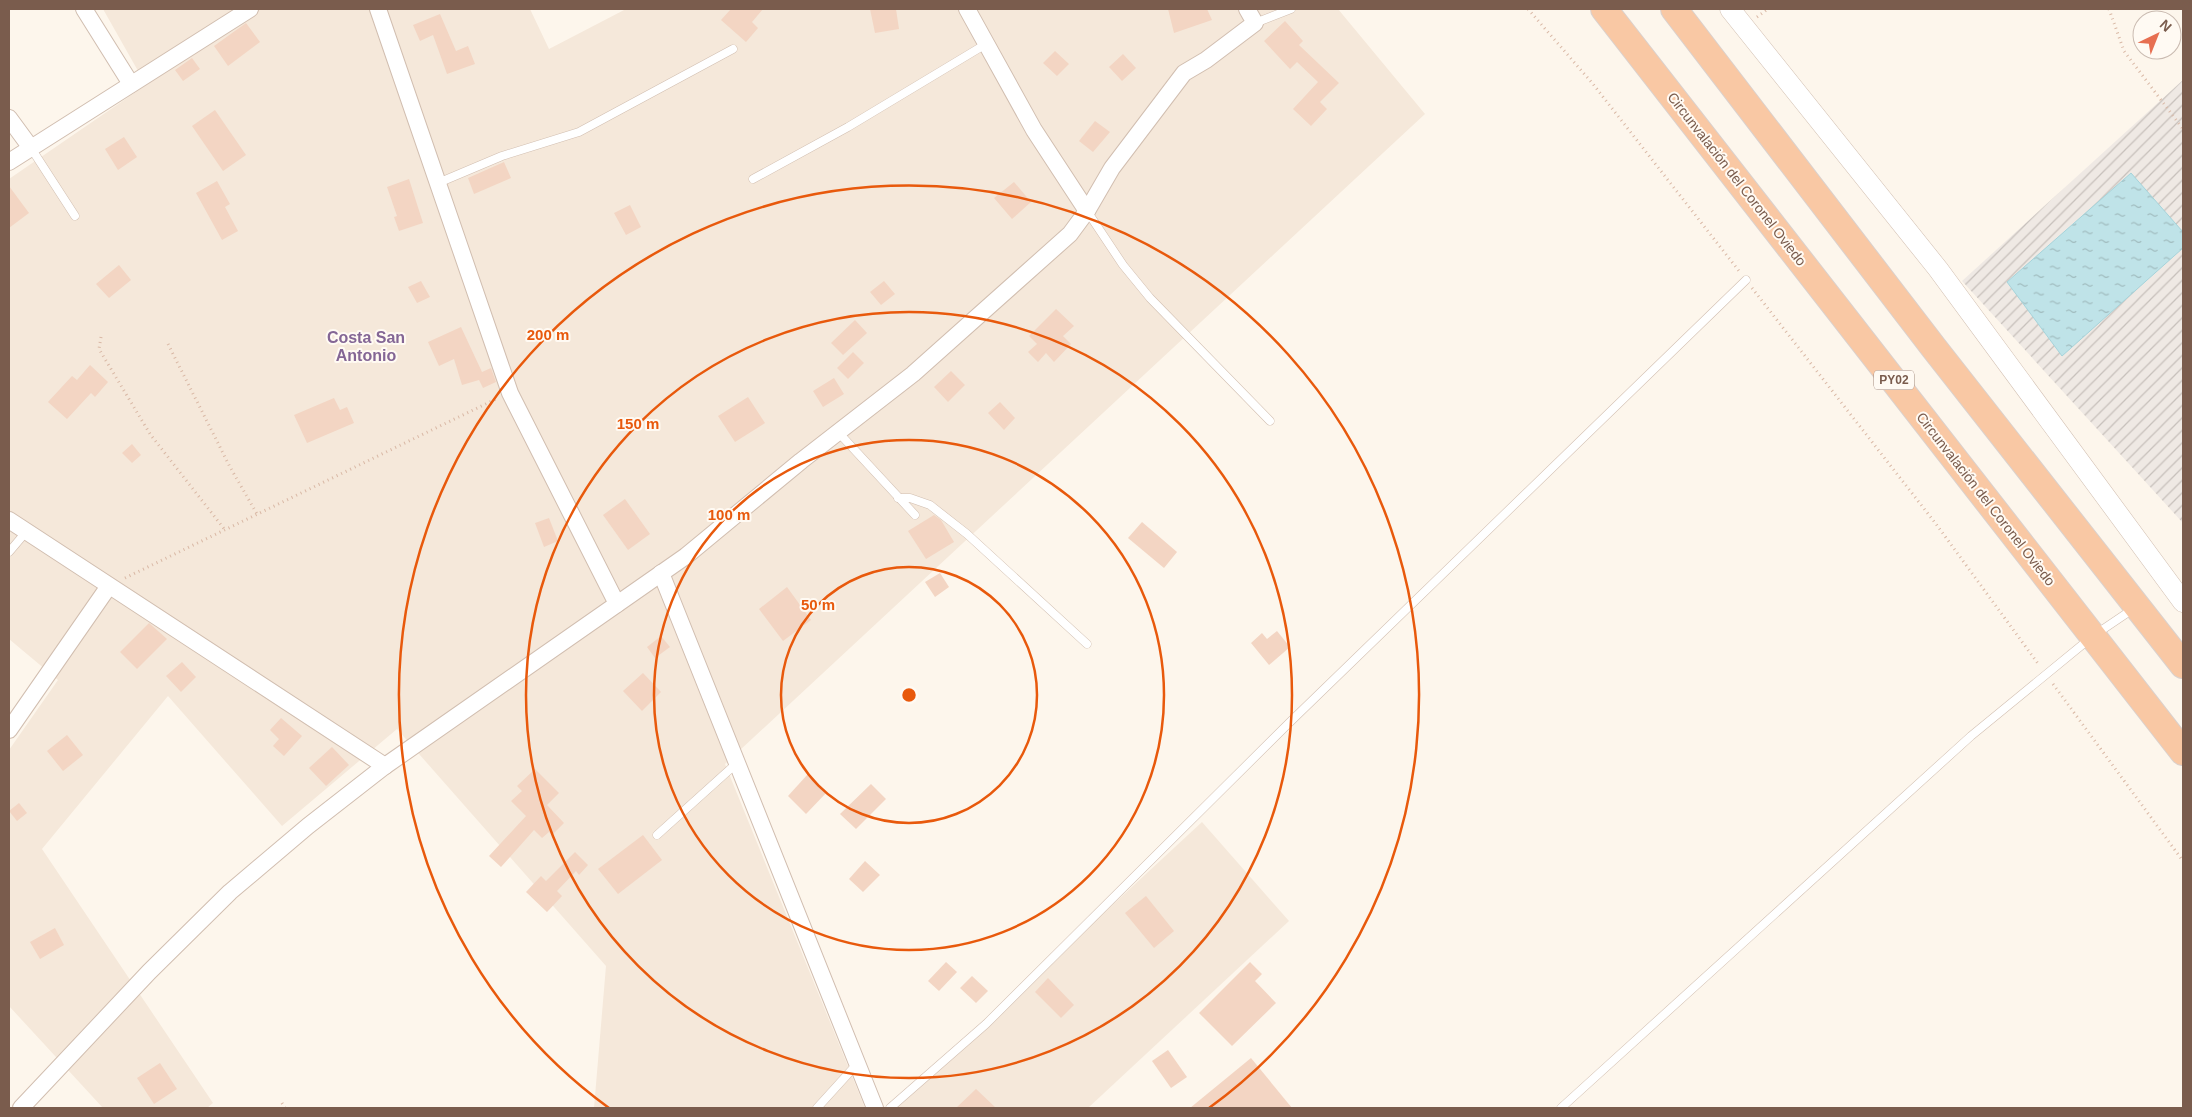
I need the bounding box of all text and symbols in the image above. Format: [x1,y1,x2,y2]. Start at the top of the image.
north arrow [2132,10,2182,60]
text: N [2157,16,2175,35]
street label: Circunvalación del Coronel Oviedo [1664,89,1810,269]
text: 200 m [527,326,569,343]
district label: Costa San Antonio [327,329,405,364]
road number: PY02 [1874,370,1914,390]
street label: Circunvalación del Coronel Oviedo [1913,409,2059,589]
text: 150 m [617,415,659,432]
text: 100 m [708,506,750,523]
text: 50 m [801,596,835,613]
centre of rings [900,686,918,704]

